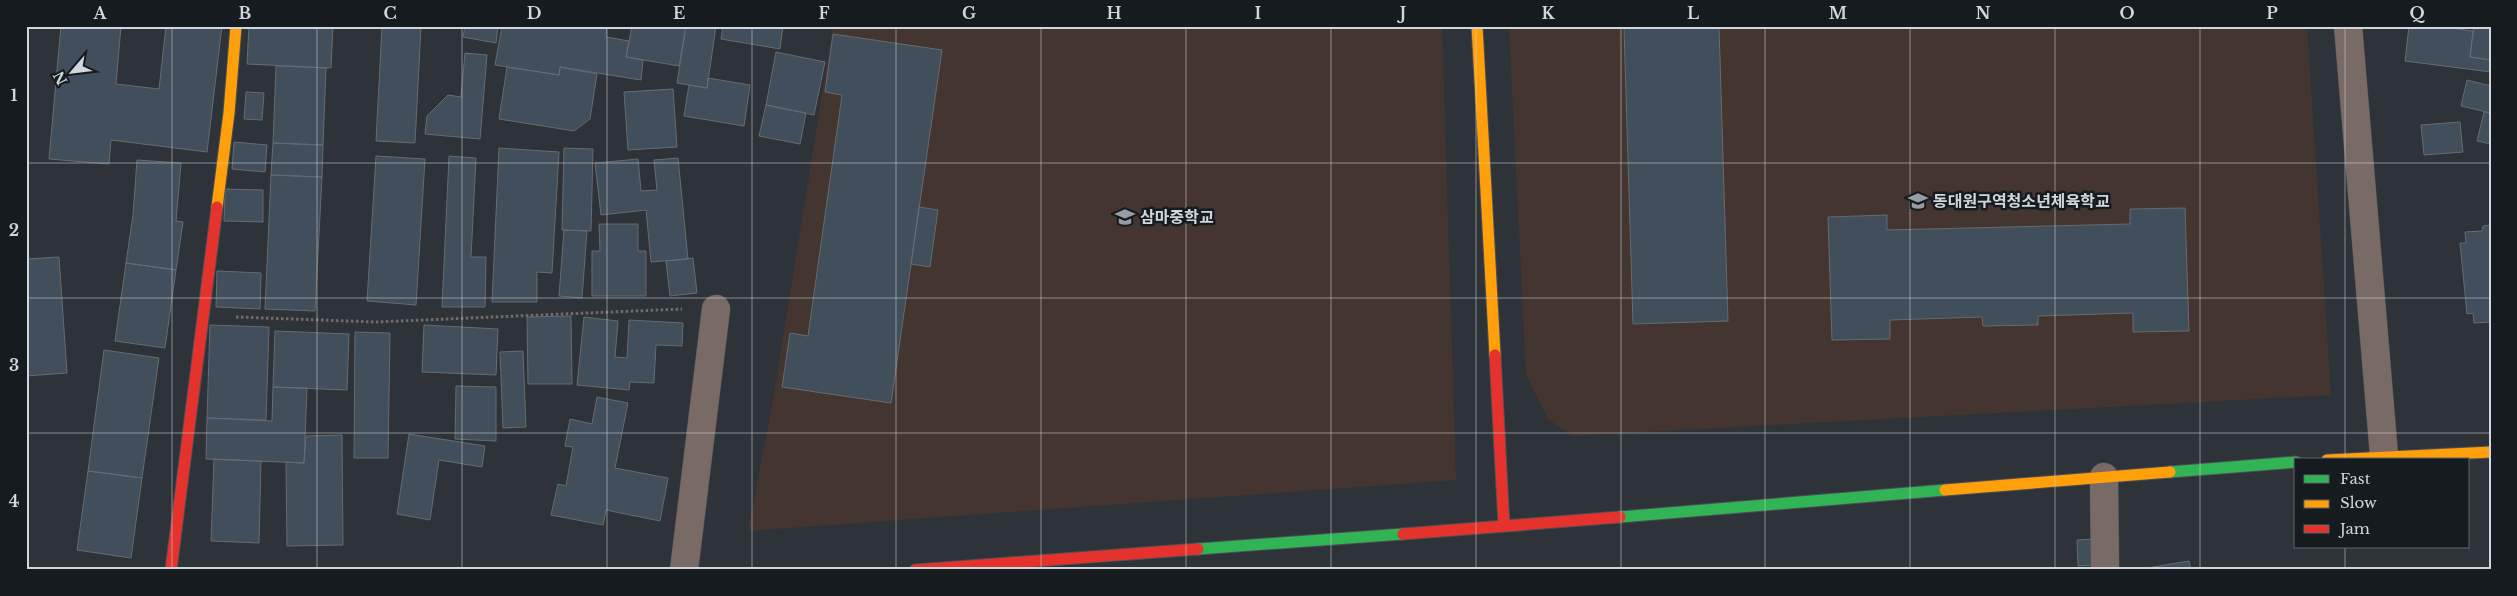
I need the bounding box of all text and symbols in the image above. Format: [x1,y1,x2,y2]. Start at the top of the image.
text: A [93,3,108,23]
text: B [239,3,252,23]
text: C [383,3,397,23]
text: D [527,3,541,23]
text: E [673,3,685,23]
text: F [818,3,830,23]
text: G [962,3,976,23]
text: H [1106,3,1122,23]
text: I [1255,3,1262,23]
text: J [1397,3,1406,23]
text: K [1541,3,1555,23]
text: L [1687,3,1699,23]
text: M [1829,3,1847,23]
text: N [1975,3,1991,23]
text: O [2119,3,2135,23]
text: P [2266,3,2278,23]
text: Q [2409,3,2425,23]
north arrow [48,48,98,98]
text: N [49,68,72,88]
text: 1 [11,85,18,105]
school or university icon: 동대원구역청소년체육학교 [1907,190,1929,212]
place label: 동대원구역청소년체육학교 [1933,191,2110,211]
school or university icon: 삼마중학교 [1114,206,1136,228]
place label: 삼마중학교 [1140,207,1214,227]
text: 2 [9,220,19,240]
text: 3 [9,355,19,375]
legend [2294,458,2470,548]
text: Fast [2340,469,2371,488]
text: 4 [9,491,19,511]
text: Slow [2340,493,2377,512]
text: Jam [2338,519,2370,538]

